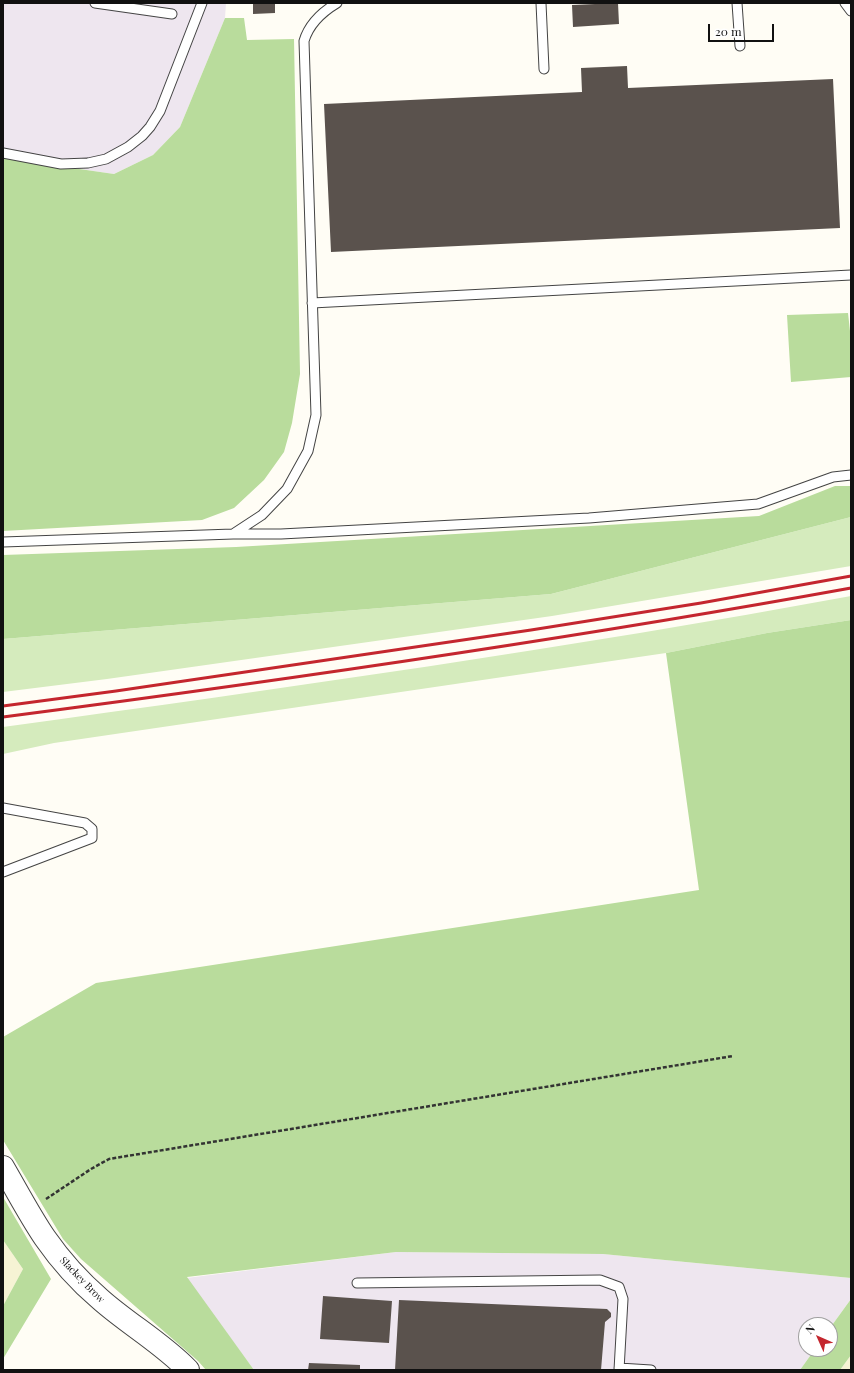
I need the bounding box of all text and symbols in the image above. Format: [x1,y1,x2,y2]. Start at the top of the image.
scale bar [710,16,776,42]
text: 20 m [715,23,742,39]
street label: Slackey Brow [57,1254,107,1306]
north arrow [798,1317,838,1357]
text: N [802,1321,818,1337]

